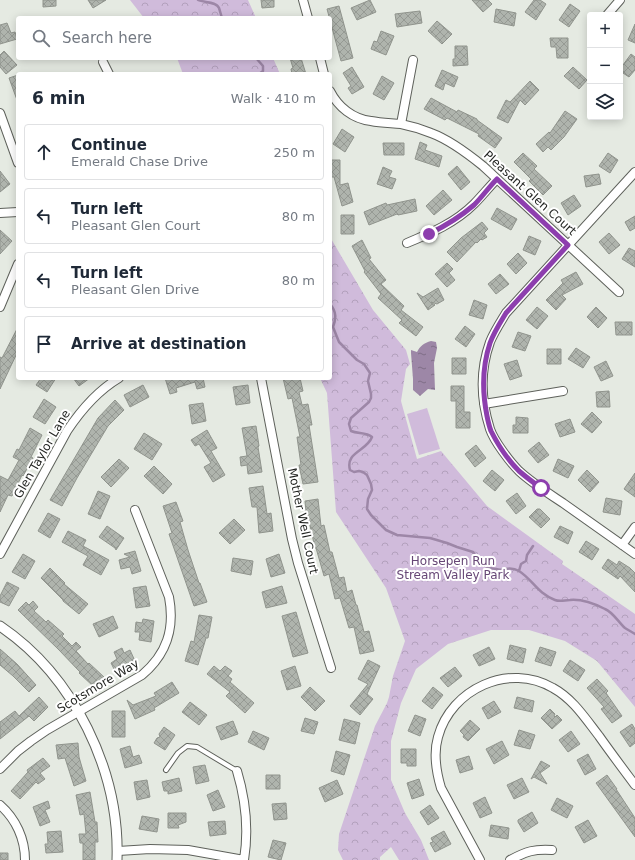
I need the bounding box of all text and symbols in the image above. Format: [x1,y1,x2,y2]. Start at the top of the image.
map controls [587,12,623,120]
button: + [587,12,623,48]
search box [16,16,332,60]
icon: search [30,27,52,49]
text: Search here [62,29,152,47]
button: − [587,48,623,84]
button: layers [587,84,623,120]
text: 6 min [32,88,85,108]
text: Walk · 410 m [231,91,316,106]
text: Continue [71,136,147,154]
icon: ahead [33,141,55,163]
text: 250 m [273,145,315,160]
street label: Pleasant Glen Court [481,148,579,238]
text: Emerald Chase Drive [71,154,208,169]
text: Turn left [71,200,143,218]
icon: left [33,205,55,227]
text: 80 m [282,209,315,224]
text: Pleasant Glen Court [71,218,200,233]
route end [420,225,438,243]
text: Turn left [71,264,143,282]
icon: left [33,269,55,291]
text: 80 m [282,273,315,288]
text: Pleasant Glen Drive [71,282,199,297]
icon: arrive [33,333,55,355]
text: Arrive at destination [71,335,246,353]
street label: Glen Taylor Lane [11,407,73,501]
street label: Mother Well Court [285,467,321,576]
route start [532,479,550,497]
park label: Horsepen Run Stream Valley Park [397,554,509,582]
street label: Scotsmore Way [55,656,141,716]

